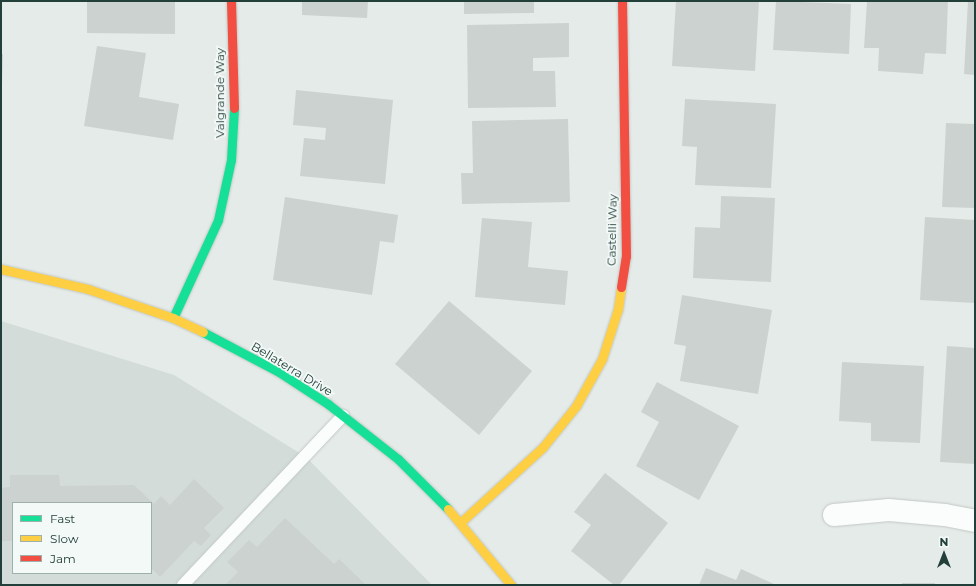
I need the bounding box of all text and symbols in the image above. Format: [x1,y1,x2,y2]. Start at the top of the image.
street label: Valgrande Way [213,48,227,138]
street label: Castelli Way [604,194,620,266]
street label: Bellaterra Drive [249,339,335,399]
legend [12,502,152,574]
text: Fast [50,511,75,526]
text: Slow [50,531,79,546]
north arrow [924,534,964,574]
text: N [940,535,948,549]
text: Jam [50,551,76,566]

